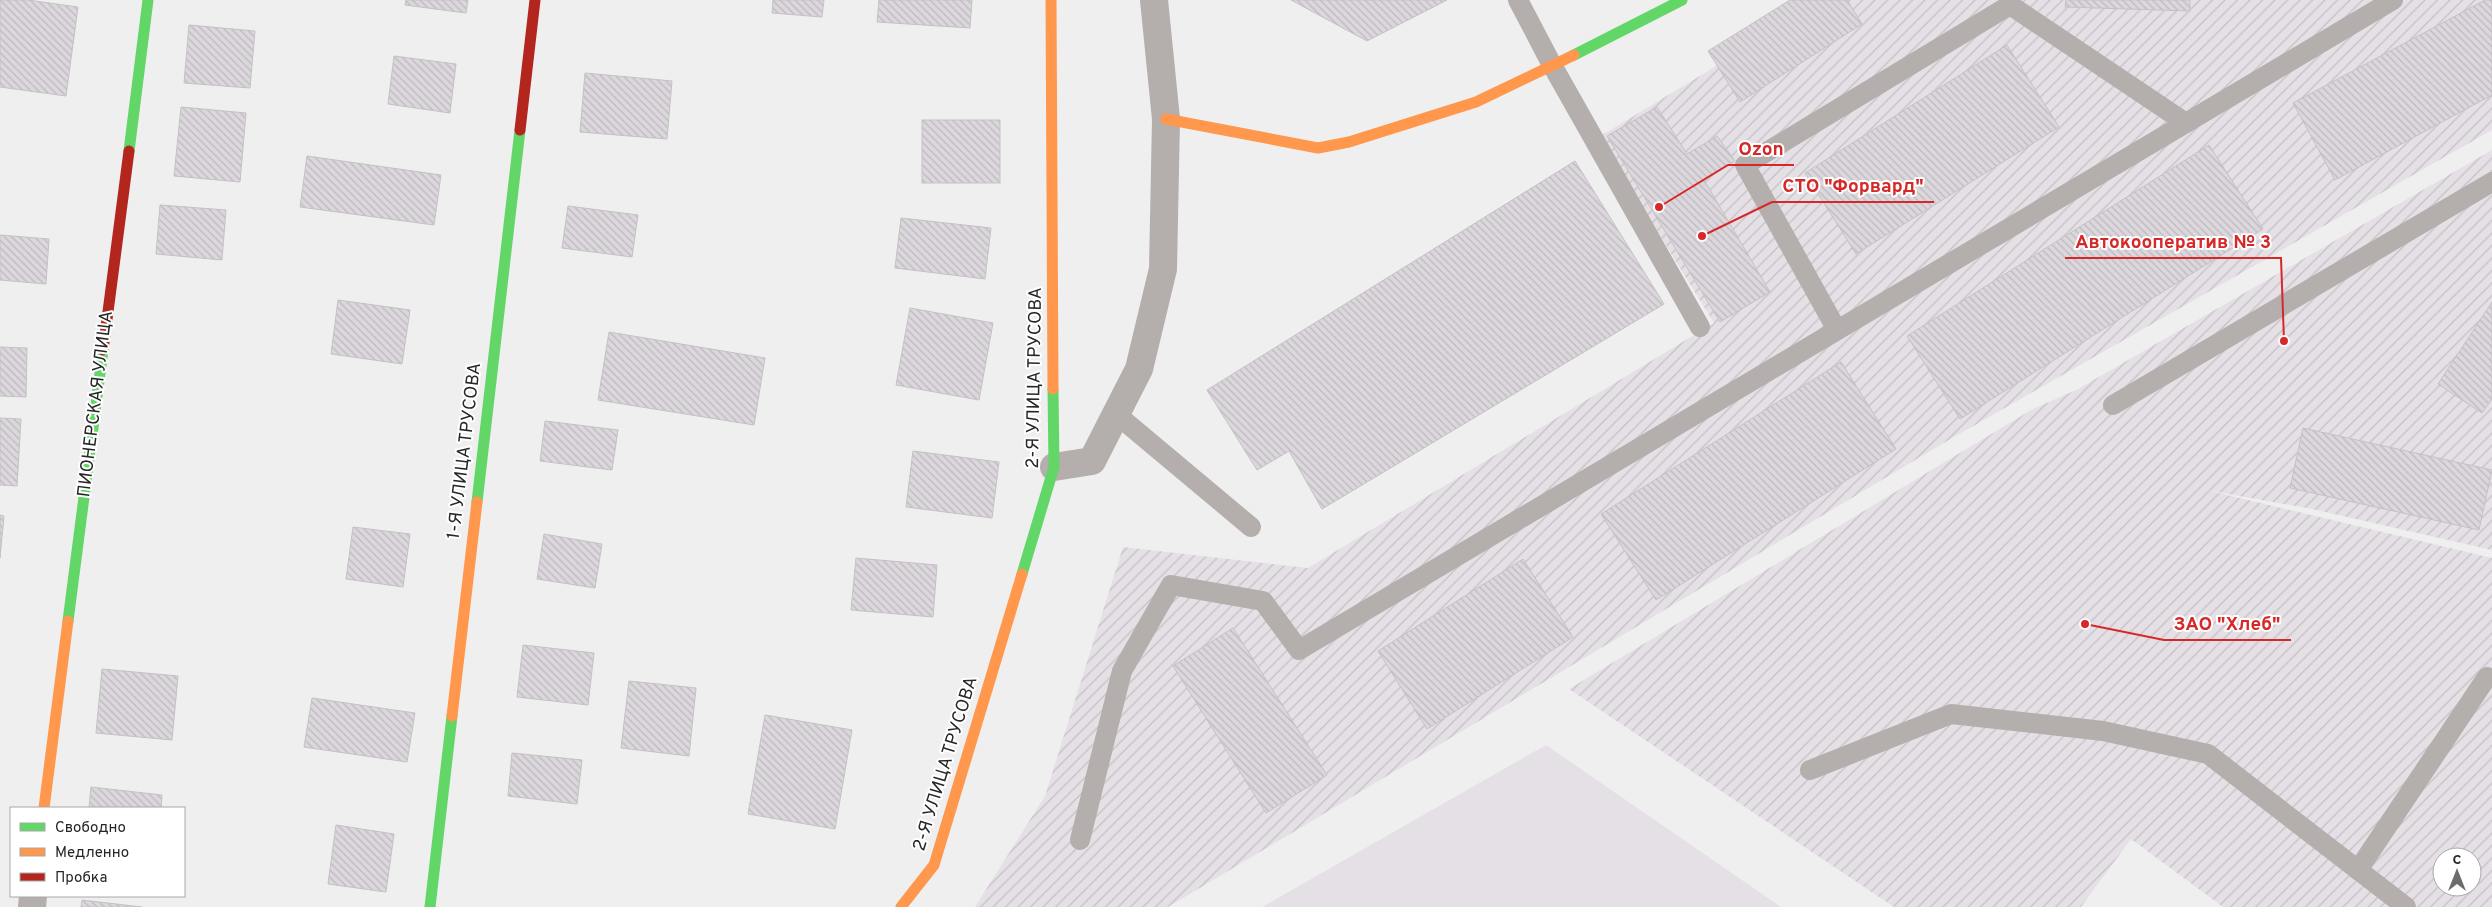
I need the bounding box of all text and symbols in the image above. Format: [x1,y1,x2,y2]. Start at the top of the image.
callout: Ozon [1728,131,1794,165]
text: Ozon [1738,138,1784,162]
callout: СТО "Форвард" [1772,168,1934,202]
text: СТО "Форвард" [1782,175,1924,199]
callout: Автокооператив № 3 [2065,224,2281,258]
text: Автокооператив № 3 [2075,231,2271,255]
street label: 2-Я УЛИЦА ТРУСОВА [1022,287,1048,469]
street label: ПИОНЕРСКАЯ УЛИЦА [73,309,119,499]
street label: 1-Я УЛИЦА ТРУСОВА [443,361,487,541]
callout: ЗАО "Хлеб" [2164,606,2291,640]
text: ЗАО "Хлеб" [2174,613,2280,637]
street label: 2-Я УЛИЦА ТРУСОВА [908,674,984,854]
legend [10,807,185,897]
text: Свободно [55,819,126,838]
text: Медленно [55,844,129,863]
north arrow [2432,847,2482,897]
text: С [2453,852,2462,869]
text: Пробка [55,869,107,888]

